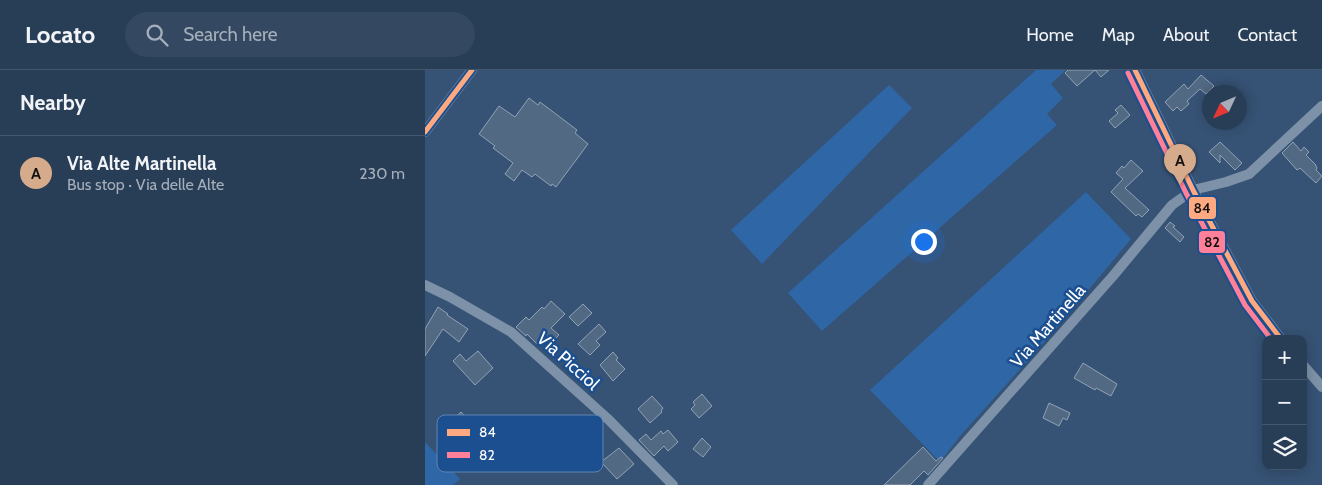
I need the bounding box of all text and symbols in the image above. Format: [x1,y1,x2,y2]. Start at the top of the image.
search box [125,12,475,57]
text: Locato [25,20,95,49]
icon: search [143,21,171,49]
text: Search here [183,23,278,46]
text: Home [1026,24,1074,46]
text: Map [1102,24,1135,46]
text: About [1163,24,1209,46]
text: Contact [1237,24,1297,46]
north arrow [1202,85,1247,130]
text: Nearby [20,90,86,115]
pin: A [1164,144,1196,185]
text: Via Alte Martinella [67,152,216,175]
text: A [31,164,41,183]
text: 230 m [359,164,405,183]
text: Bus stop · Via delle Alte [67,175,224,194]
line badge: 84 [1188,196,1217,220]
text: 84 [1193,199,1211,217]
your location [911,229,937,255]
line badge: 82 [1198,230,1226,254]
text: 82 [1204,233,1220,251]
street label: Via Martinella [1006,279,1090,372]
street label: Via Picciol [532,327,604,395]
map controls [1262,335,1307,470]
button: + [1262,335,1307,380]
button: − [1262,380,1307,425]
legend [437,415,603,472]
text: 84 [479,423,496,441]
button: layers [1262,425,1307,470]
text: 82 [479,446,495,464]

